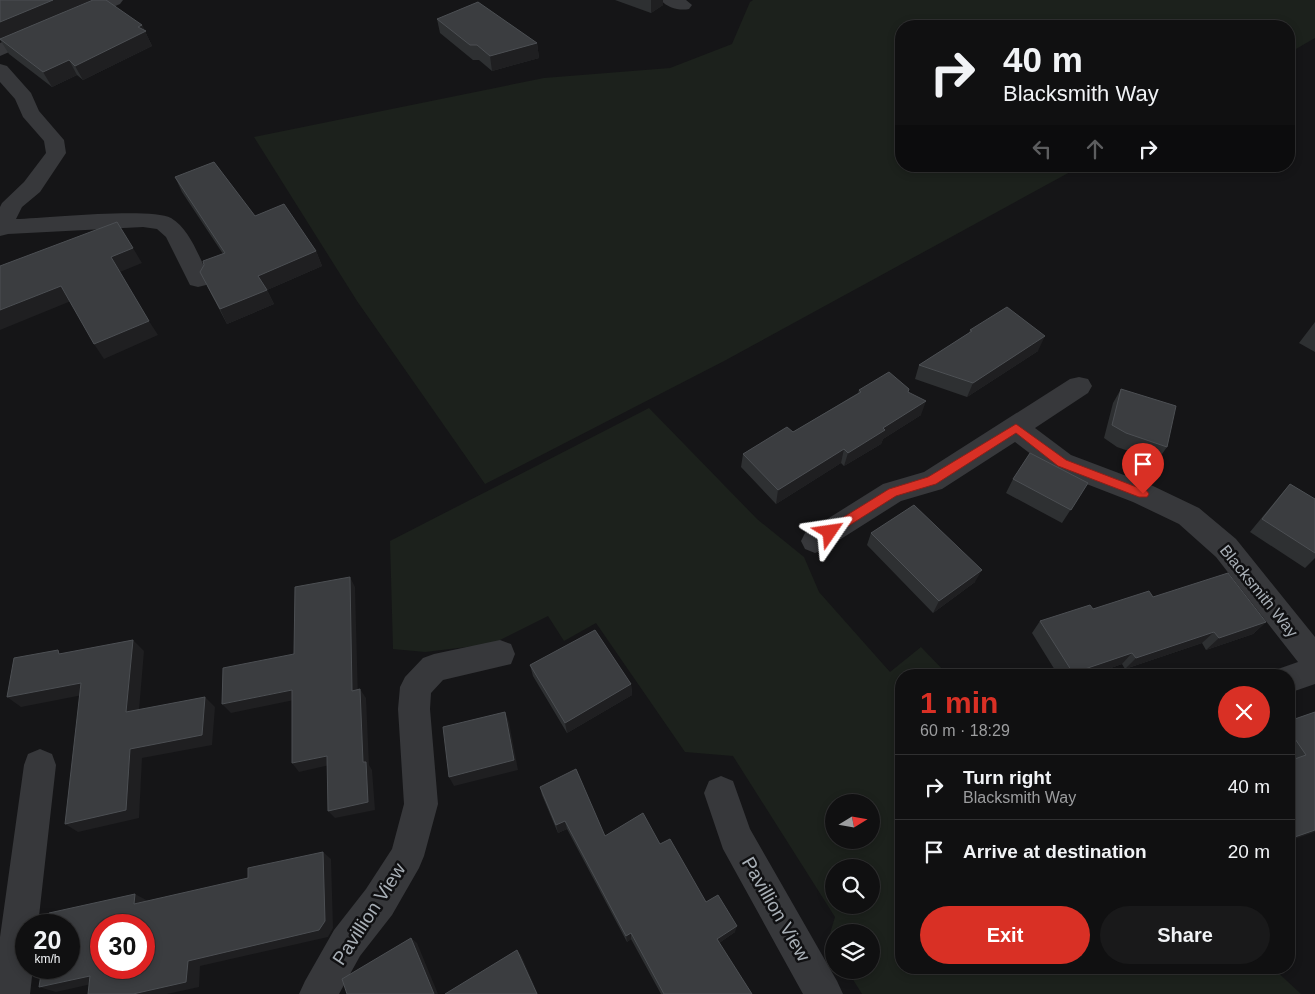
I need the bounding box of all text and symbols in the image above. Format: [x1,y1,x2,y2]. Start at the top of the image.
icon: right [920,40,985,105]
text: 40 m [1003,40,1083,79]
text: Blacksmith Way [1003,81,1159,106]
icon: left [1028,135,1056,163]
icon: ahead [1081,135,1109,163]
icon: right [1134,135,1162,163]
pin [1122,443,1164,494]
icon: arrive [1129,450,1157,478]
position arrow [803,505,855,557]
street label: Blacksmith Way [1217,542,1301,640]
text: 1 min [920,686,998,719]
button: close [1218,686,1270,738]
text: 60 m · 18:29 [920,722,1010,739]
text: Turn right [963,767,1051,788]
icon: right [920,773,948,801]
text: 40 m [1228,776,1270,797]
text: Blacksmith Way [963,789,1076,806]
north arrow [825,794,880,849]
map controls [825,794,880,979]
icon: arrive [920,838,948,866]
text: Arrive at destination [963,841,1147,862]
text: 20 m [1228,841,1270,862]
street label: Pavillion View [738,853,814,965]
street label: Pavillion View [328,859,410,969]
button: search [825,859,880,914]
button: Exit [920,906,1090,964]
button: Share [1100,906,1270,964]
speed limit sign: 30 [90,914,155,979]
button: layers [825,924,880,979]
text: 20 [34,926,61,954]
text: km/h [34,952,61,966]

